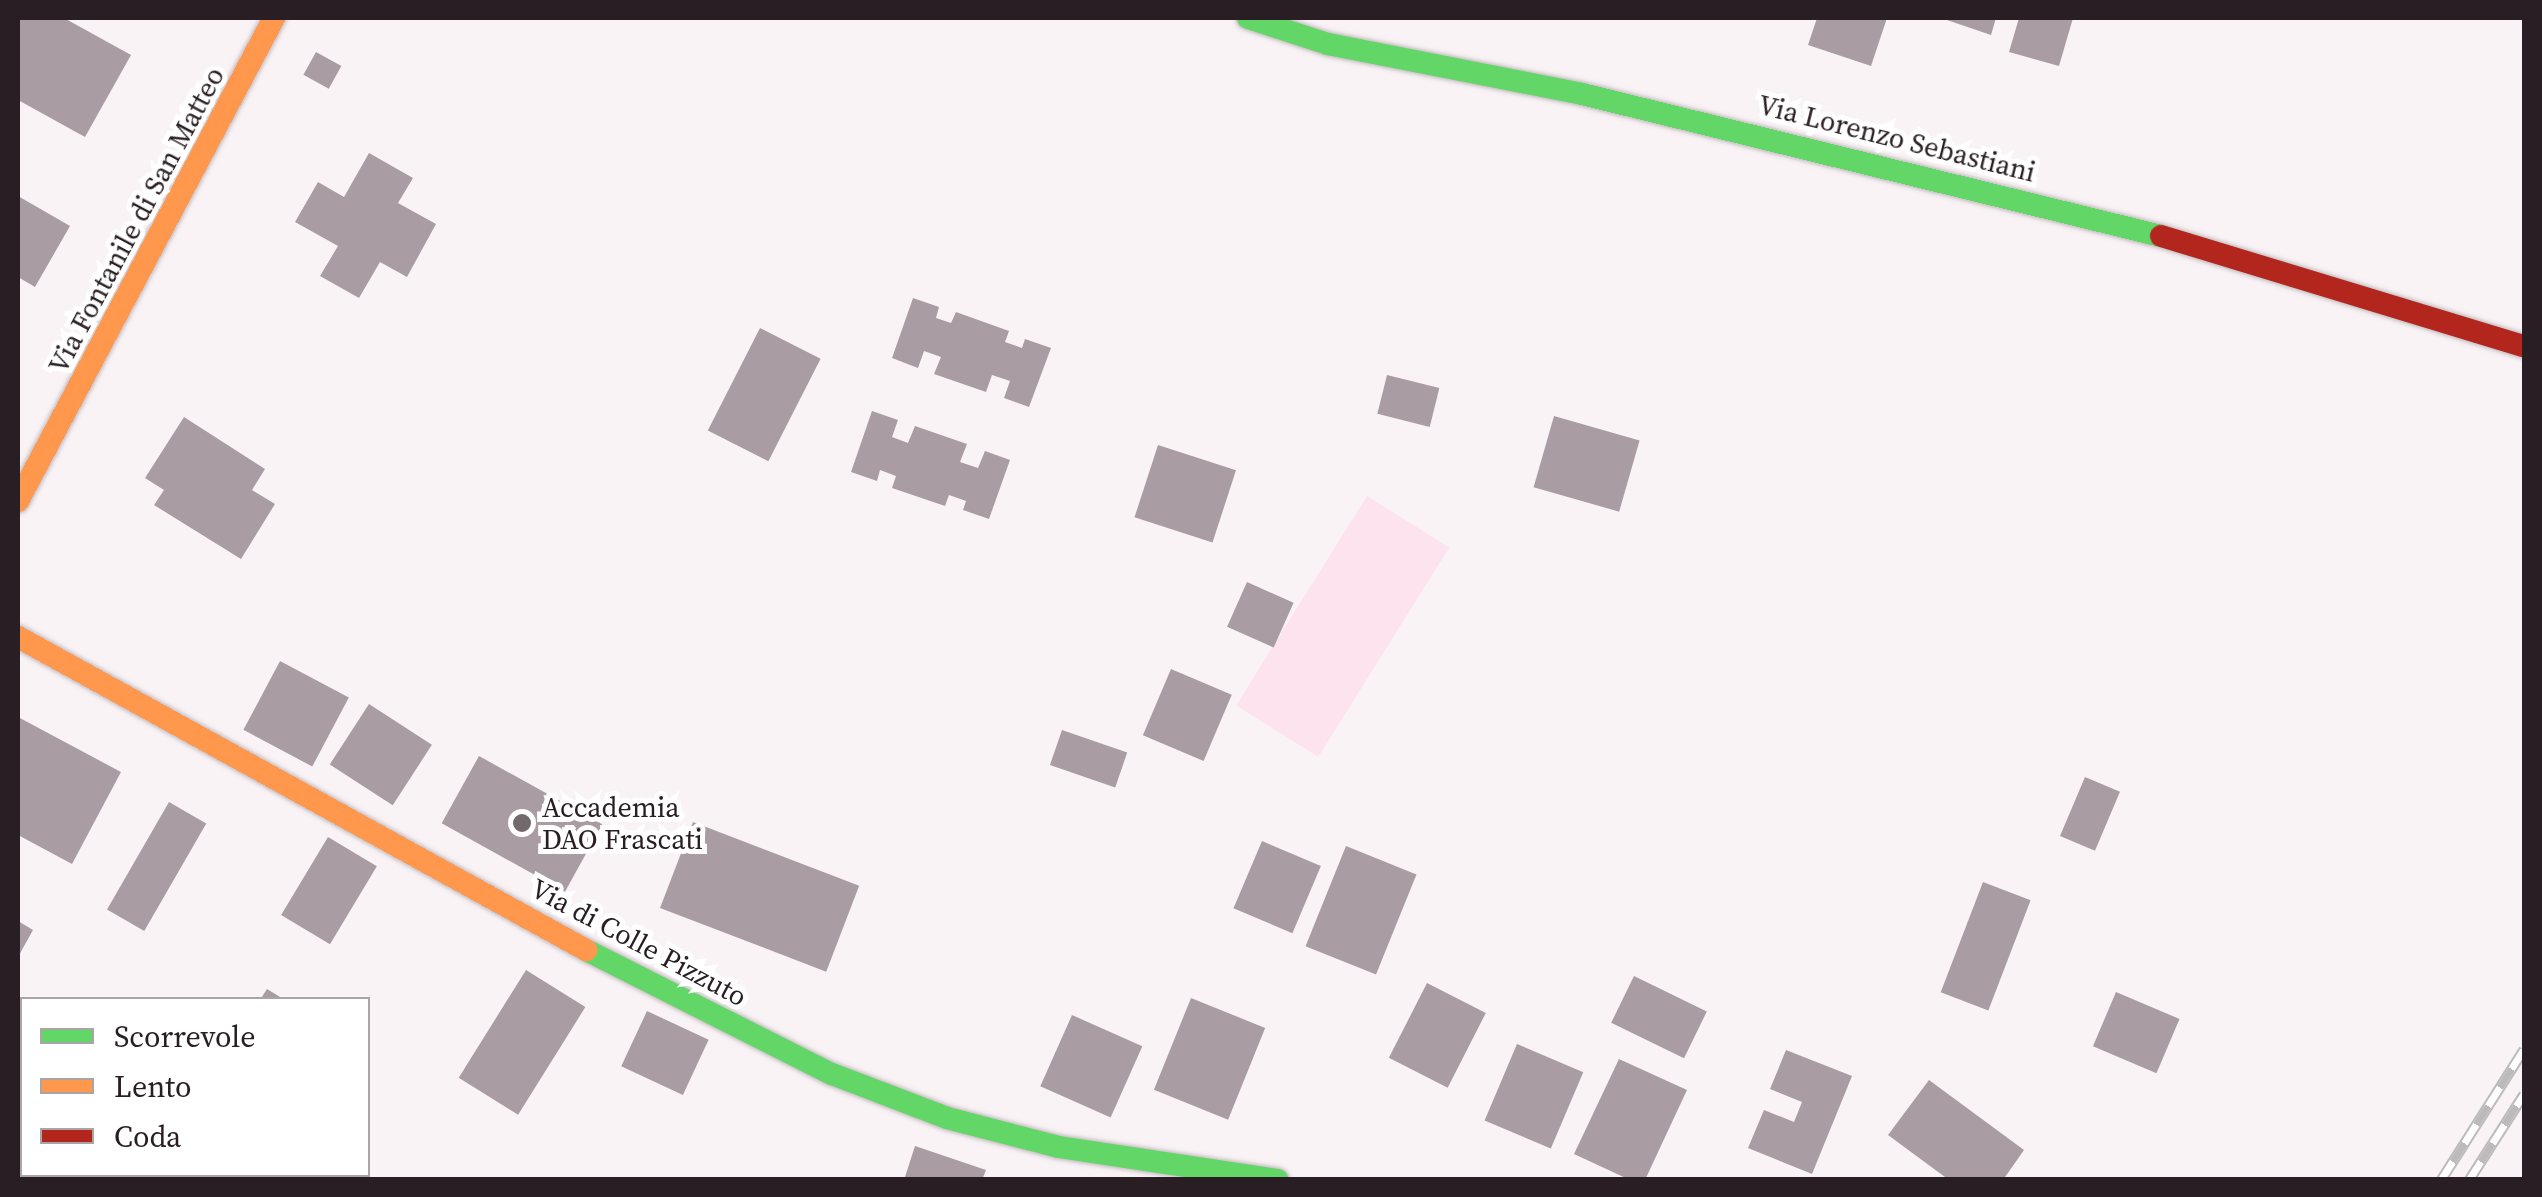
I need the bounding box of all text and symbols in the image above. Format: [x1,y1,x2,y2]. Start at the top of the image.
street label: Via Fontanile di San Matteo [41,61,231,379]
street label: Via Lorenzo Sebastiani [1755,87,2039,189]
place label: Accademia DAO Frascati [542,790,703,856]
marker: Accademia DAO Frascati [511,812,533,834]
street label: Via di Colle Pizzuto [525,871,753,1013]
legend [20,997,370,1177]
text: Scorrevole [114,1016,256,1057]
text: Lento [114,1066,191,1107]
text: Coda [114,1116,181,1157]

